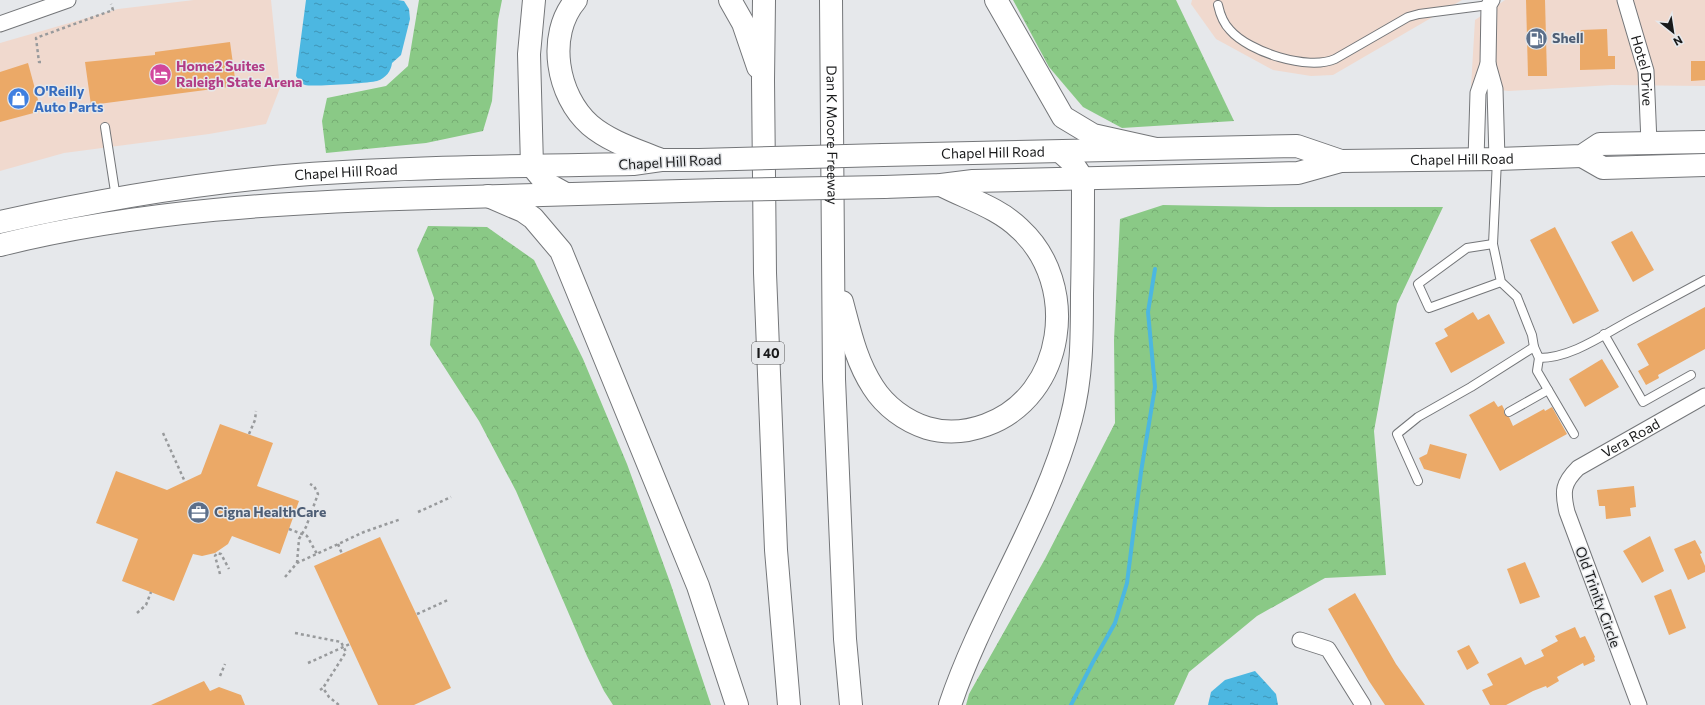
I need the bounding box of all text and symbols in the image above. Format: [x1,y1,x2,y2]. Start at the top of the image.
north arrow [1653,12,1693,52]
fuel station icon: Shell [1523,25,1549,51]
place label: Shell [1552,29,1584,46]
street label: Hotel Drive [1628,33,1656,106]
text: N [1671,33,1685,49]
place label: Home2 Suites Raleigh State Arena [176,57,302,90]
hotel icon: Home2 Suites Raleigh State Arena [148,61,174,87]
street label: Dan K Moore Freeway [824,65,842,205]
place label: O'Reilly Auto Parts [34,82,104,115]
shop icon: O'Reilly Auto Parts [6,86,32,112]
street label: Chapel Hill Road [941,142,1045,162]
street label: Chapel Hill Road [1410,149,1514,168]
street label: Chapel Hill Road [618,150,722,173]
street label: Chapel Hill Road [294,160,398,183]
road number: I 40 [752,342,784,364]
street label: Vera Road [1598,414,1663,461]
office icon: Cigna HealthCare [185,499,211,525]
place label: Cigna HealthCare [214,503,326,520]
street label: Old Trinity Circle [1572,544,1625,650]

